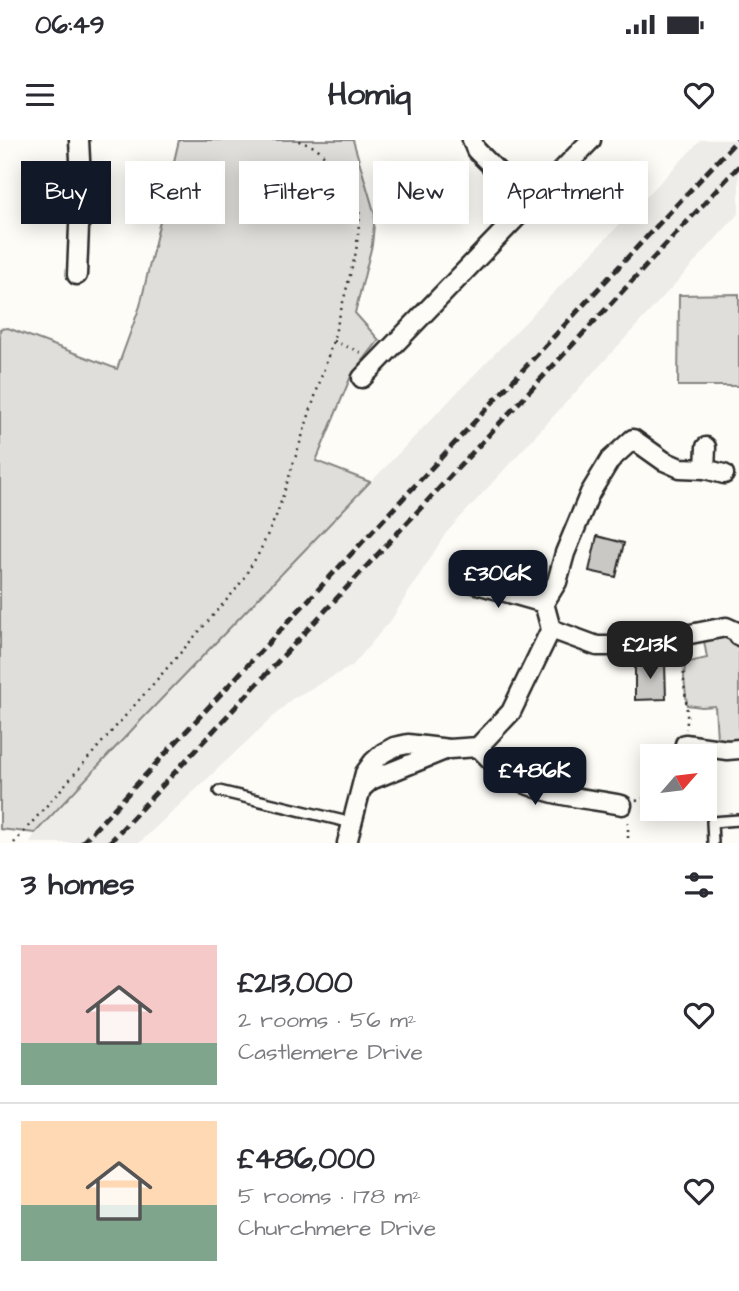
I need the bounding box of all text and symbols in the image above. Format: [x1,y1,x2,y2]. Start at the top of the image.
text: 06:49 [35,7,105,43]
text: Homiq [328,72,411,117]
icon: menu [21,76,59,114]
icon: heart [680,76,718,114]
chip: Buy [21,161,111,224]
chip: Rent [125,161,225,224]
chip: Filters [239,161,359,224]
chip: New [373,161,469,224]
chip: Apartment [483,161,648,224]
pin: £306K [449,550,547,610]
text: £306K [465,557,531,589]
pin: £213K [601,622,699,681]
text: £213K [623,628,677,660]
north arrow [640,744,718,821]
map controls [640,744,717,821]
pin: £486K [486,748,584,807]
text: £486K [499,754,571,786]
text: 3 homes [21,864,135,906]
icon: filters [680,866,718,904]
text: £213,000 [238,962,353,1004]
icon: home [77,973,161,1057]
icon: heart [680,996,718,1034]
text: 2 rooms · 56 m² [238,1004,416,1036]
text: Castlemere Drive [238,1036,423,1068]
text: £486,000 [238,1138,375,1180]
icon: home [77,1149,161,1233]
icon: heart [680,1172,718,1210]
text: 5 rooms · 178 m² [238,1180,421,1212]
text: Churchmere Drive [238,1212,436,1244]

